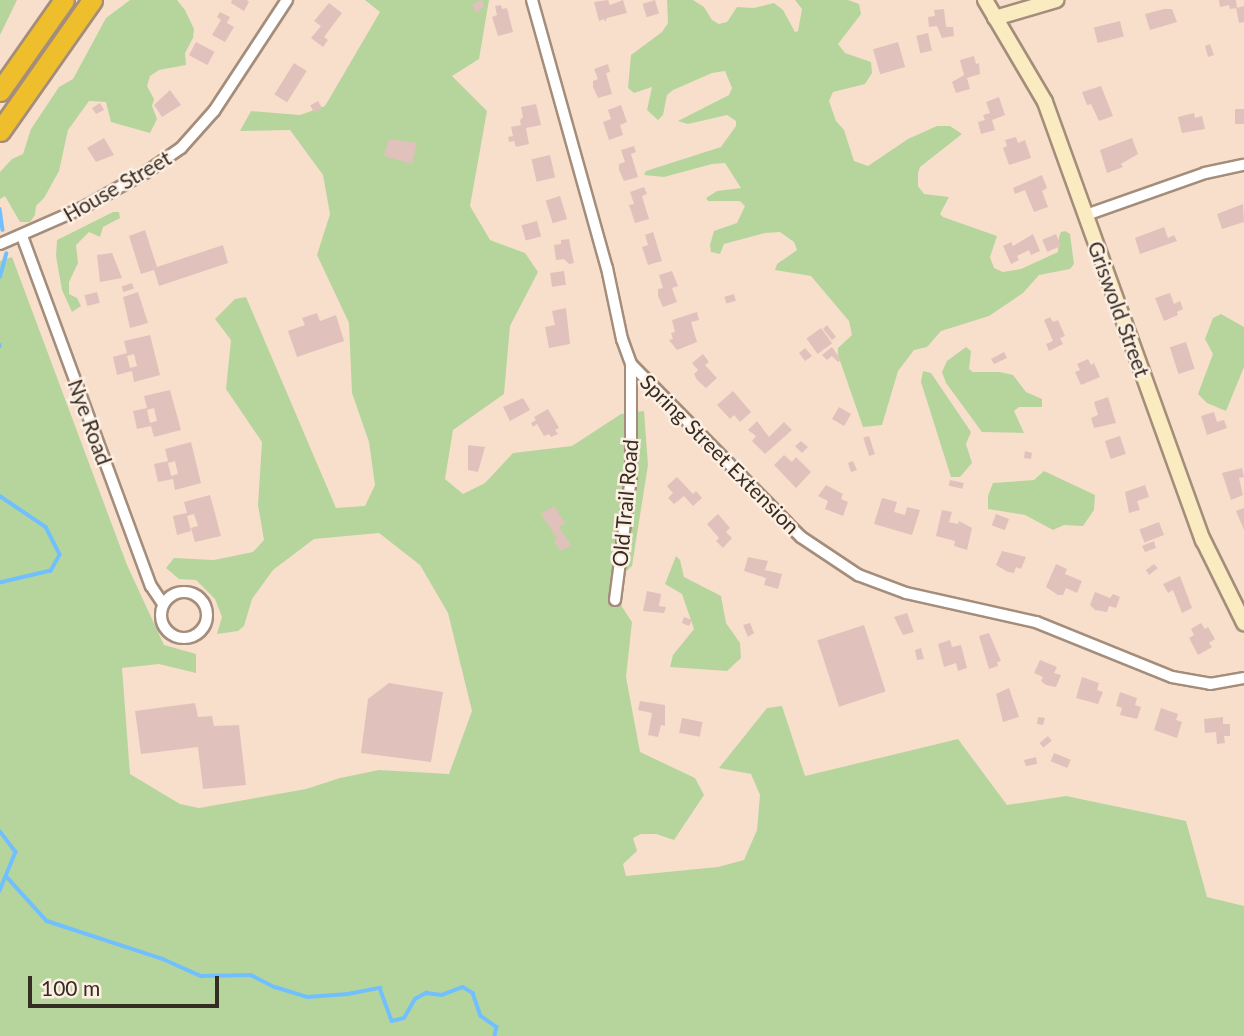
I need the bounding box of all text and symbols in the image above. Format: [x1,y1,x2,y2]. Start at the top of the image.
street label: House Street [59,145,175,227]
street label: Griswold Street [1083,238,1155,380]
street label: Spring Street Extension [635,369,805,539]
street label: Nye Road [63,376,117,468]
street label: Old Trail Road [607,438,643,568]
scale bar [32,962,222,1006]
text: 100 m [41,975,100,1000]

